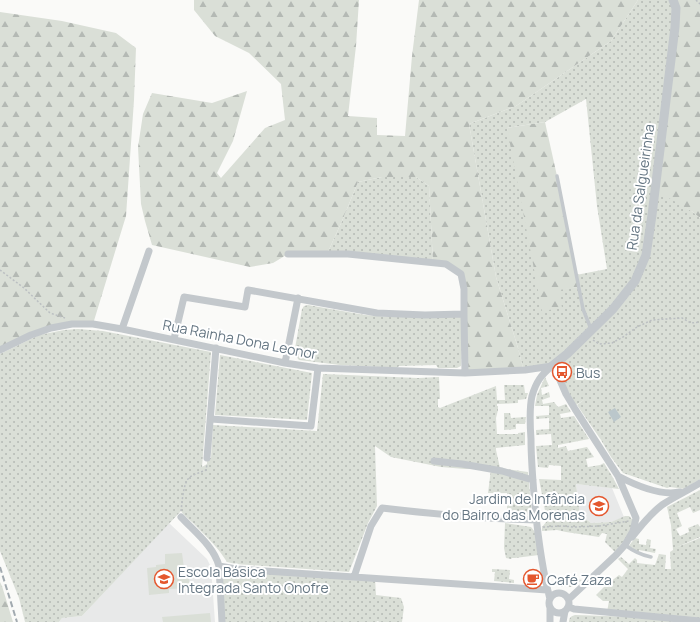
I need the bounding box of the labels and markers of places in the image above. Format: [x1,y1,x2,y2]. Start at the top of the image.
bus stop icon: Bus [551,361,573,383]
place label: Bus [576,363,600,382]
place label: Jardim de Infância do Bairro das Morenas [442,489,585,524]
school or university icon: Jardim de Infância do Bairro das Morenas [588,495,610,517]
place label: Escola Básica Integrada Santo Onofre [178,562,329,597]
school or university icon: Escola Básica Integrada Santo Onofre [153,568,175,590]
cafe icon: Café Zaza [522,568,544,590]
place label: Café Zaza [547,570,612,589]

